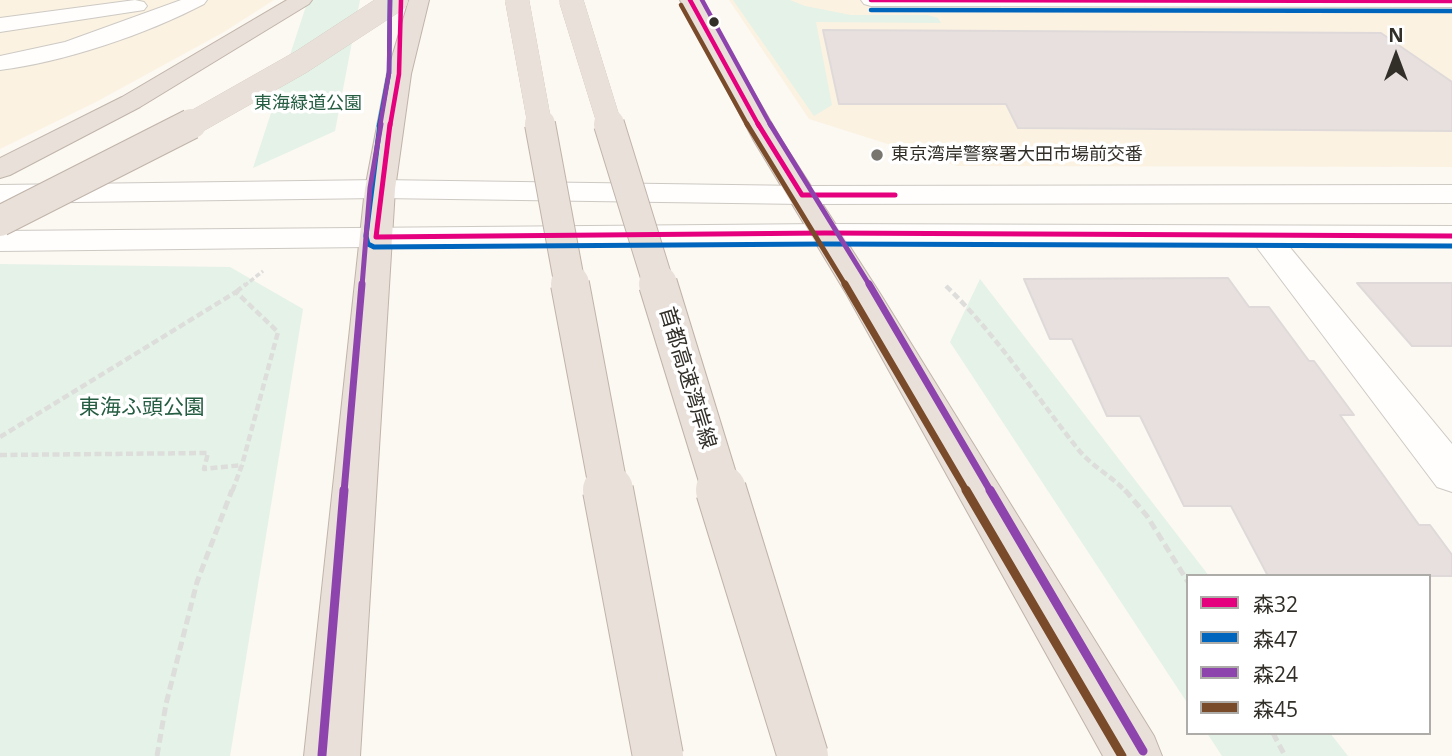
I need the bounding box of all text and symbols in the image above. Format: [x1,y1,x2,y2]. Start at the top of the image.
unlabelled marker [707,15,721,29]
north arrow [1361,21,1431,91]
text: N [1388,22,1404,48]
park label: 東海緑道公園 [254,93,362,115]
place label: 東京湾岸警察署大田市場前交番 [891,144,1143,166]
marker: 東京湾岸警察署大田市場前交番 [869,147,885,163]
street label: 首都高速湾岸線 [653,304,721,452]
park label: 東海ふ頭公園 [79,395,205,421]
legend [1186,574,1431,735]
text: 森32 [1253,590,1298,618]
text: 森47 [1253,625,1298,653]
text: 森24 [1253,660,1298,688]
text: 森45 [1253,695,1298,723]

